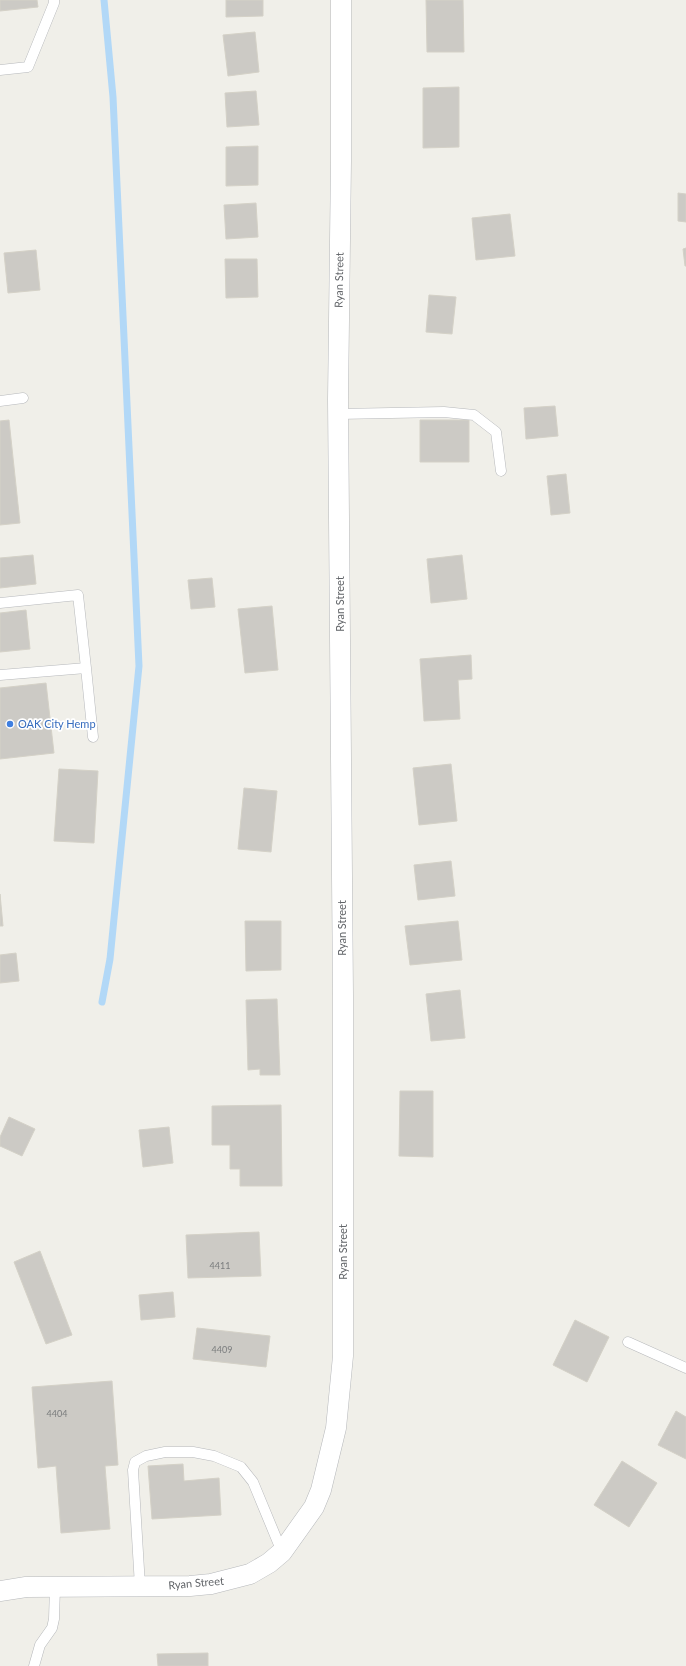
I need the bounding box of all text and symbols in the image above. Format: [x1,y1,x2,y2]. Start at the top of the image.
street label: Ryan Street [332,252,345,308]
street label: Ryan Street [333,576,346,632]
place label: OAK City Hemp [18,717,96,730]
marker: OAK City Hemp [5,719,15,729]
street label: Ryan Street [335,900,348,956]
street label: Ryan Street [336,1224,349,1280]
house number: 4411 [210,1260,230,1271]
house number: 4409 [212,1344,232,1355]
house number: 4404 [47,1408,67,1419]
street label: Ryan Street [168,1574,224,1591]

